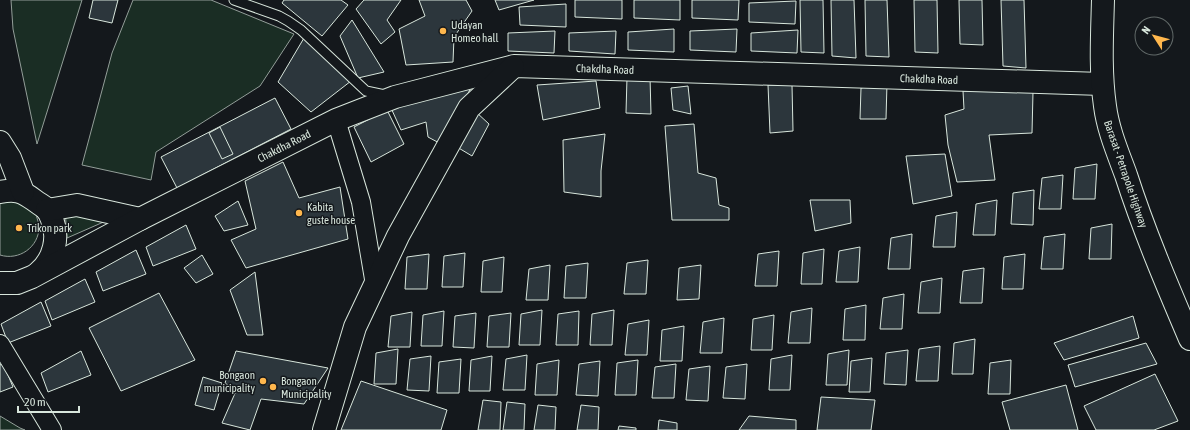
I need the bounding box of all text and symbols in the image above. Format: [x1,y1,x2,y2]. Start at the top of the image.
north arrow [1134,16,1174,56]
place label: Udayan Homeo hall [451,19,498,44]
text: N [1139,24,1153,36]
marker: Udayan Homeo hall [438,26,448,36]
street label: Chakdha Road [576,62,634,76]
street label: Chakdha Road [900,72,958,86]
street label: Barasat - Petrapole Highway [1102,119,1150,230]
street label: Chakdha Road [255,127,313,165]
place label: Kabita guste house [307,201,355,226]
marker: Kabita guste house [294,208,304,218]
place label: Trikon park [27,222,72,234]
marker: Trikon park [14,223,24,233]
place label: Bongaon municipality [204,369,255,394]
place label: Bongaon Municipality [281,375,332,400]
marker: Bongaon municipality [258,376,268,386]
marker: Bongaon Municipality [268,382,278,392]
scale bar [18,388,79,414]
text: 20 m [24,395,46,409]

